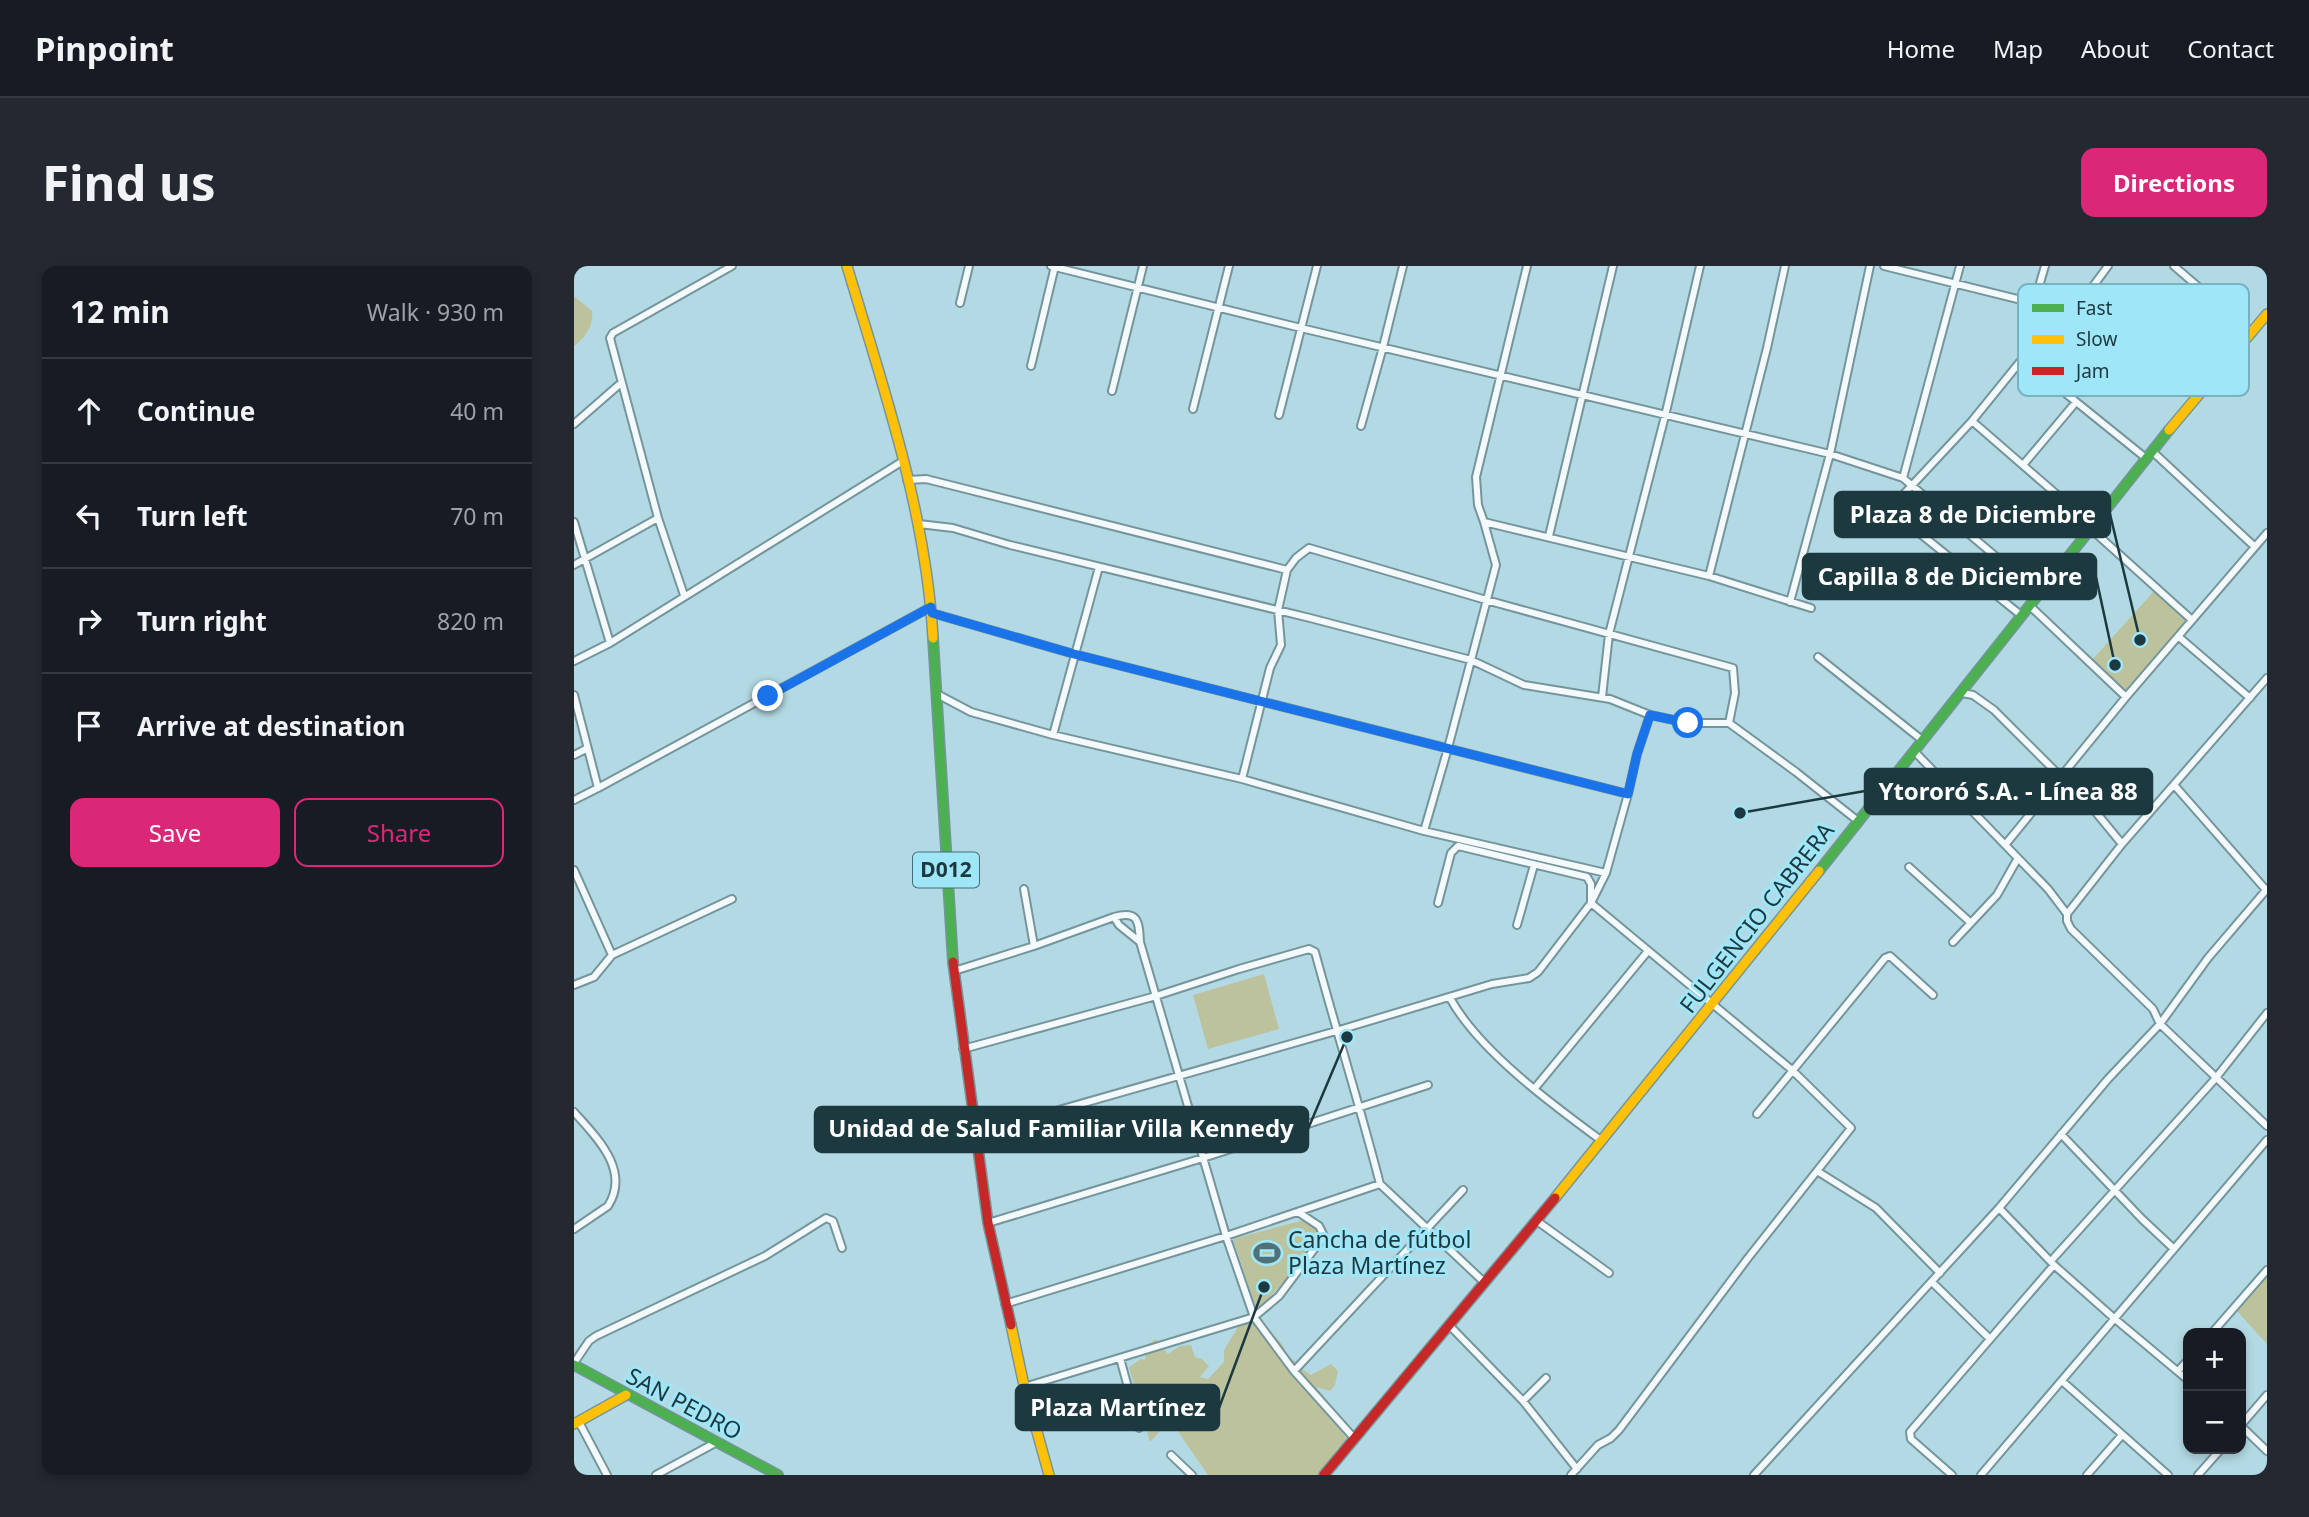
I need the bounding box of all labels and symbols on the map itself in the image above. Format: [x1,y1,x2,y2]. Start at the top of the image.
legend [2018,284,2249,396]
text: Fast [2076,295,2113,321]
text: Slow [2076,326,2117,352]
text: Jam [2074,358,2110,384]
callout: Plaza 8 de Diciembre [1835,492,2110,537]
text: Plaza 8 de Diciembre [1850,497,2096,530]
callout: Capilla 8 de Diciembre [1803,554,2096,599]
text: Capilla 8 de Diciembre [1818,559,2082,592]
route end [752,680,783,711]
route start [1672,707,1703,738]
callout: Ytororó S.A. - Línea 88 [1865,769,2152,814]
text: Ytororó S.A. - Línea 88 [1878,774,2138,807]
street label: FULGENCIO CABRERA [1672,815,1841,1019]
road number: D012 [913,852,979,888]
callout: Unidad de Salud Familiar Villa Kennedy [815,1107,1308,1152]
text: Unidad de Salud Familiar Villa Kennedy [828,1111,1294,1144]
place label: Cancha de fútbol Plaza Martínez [1288,1223,1471,1281]
sports icon: Cancha de fútbol Plaza Martínez [1252,1238,1282,1268]
street label: SAN PEDRO [621,1359,748,1447]
callout: Plaza Martínez [1016,1385,1219,1430]
text: Plaza Martínez [1030,1390,1206,1423]

